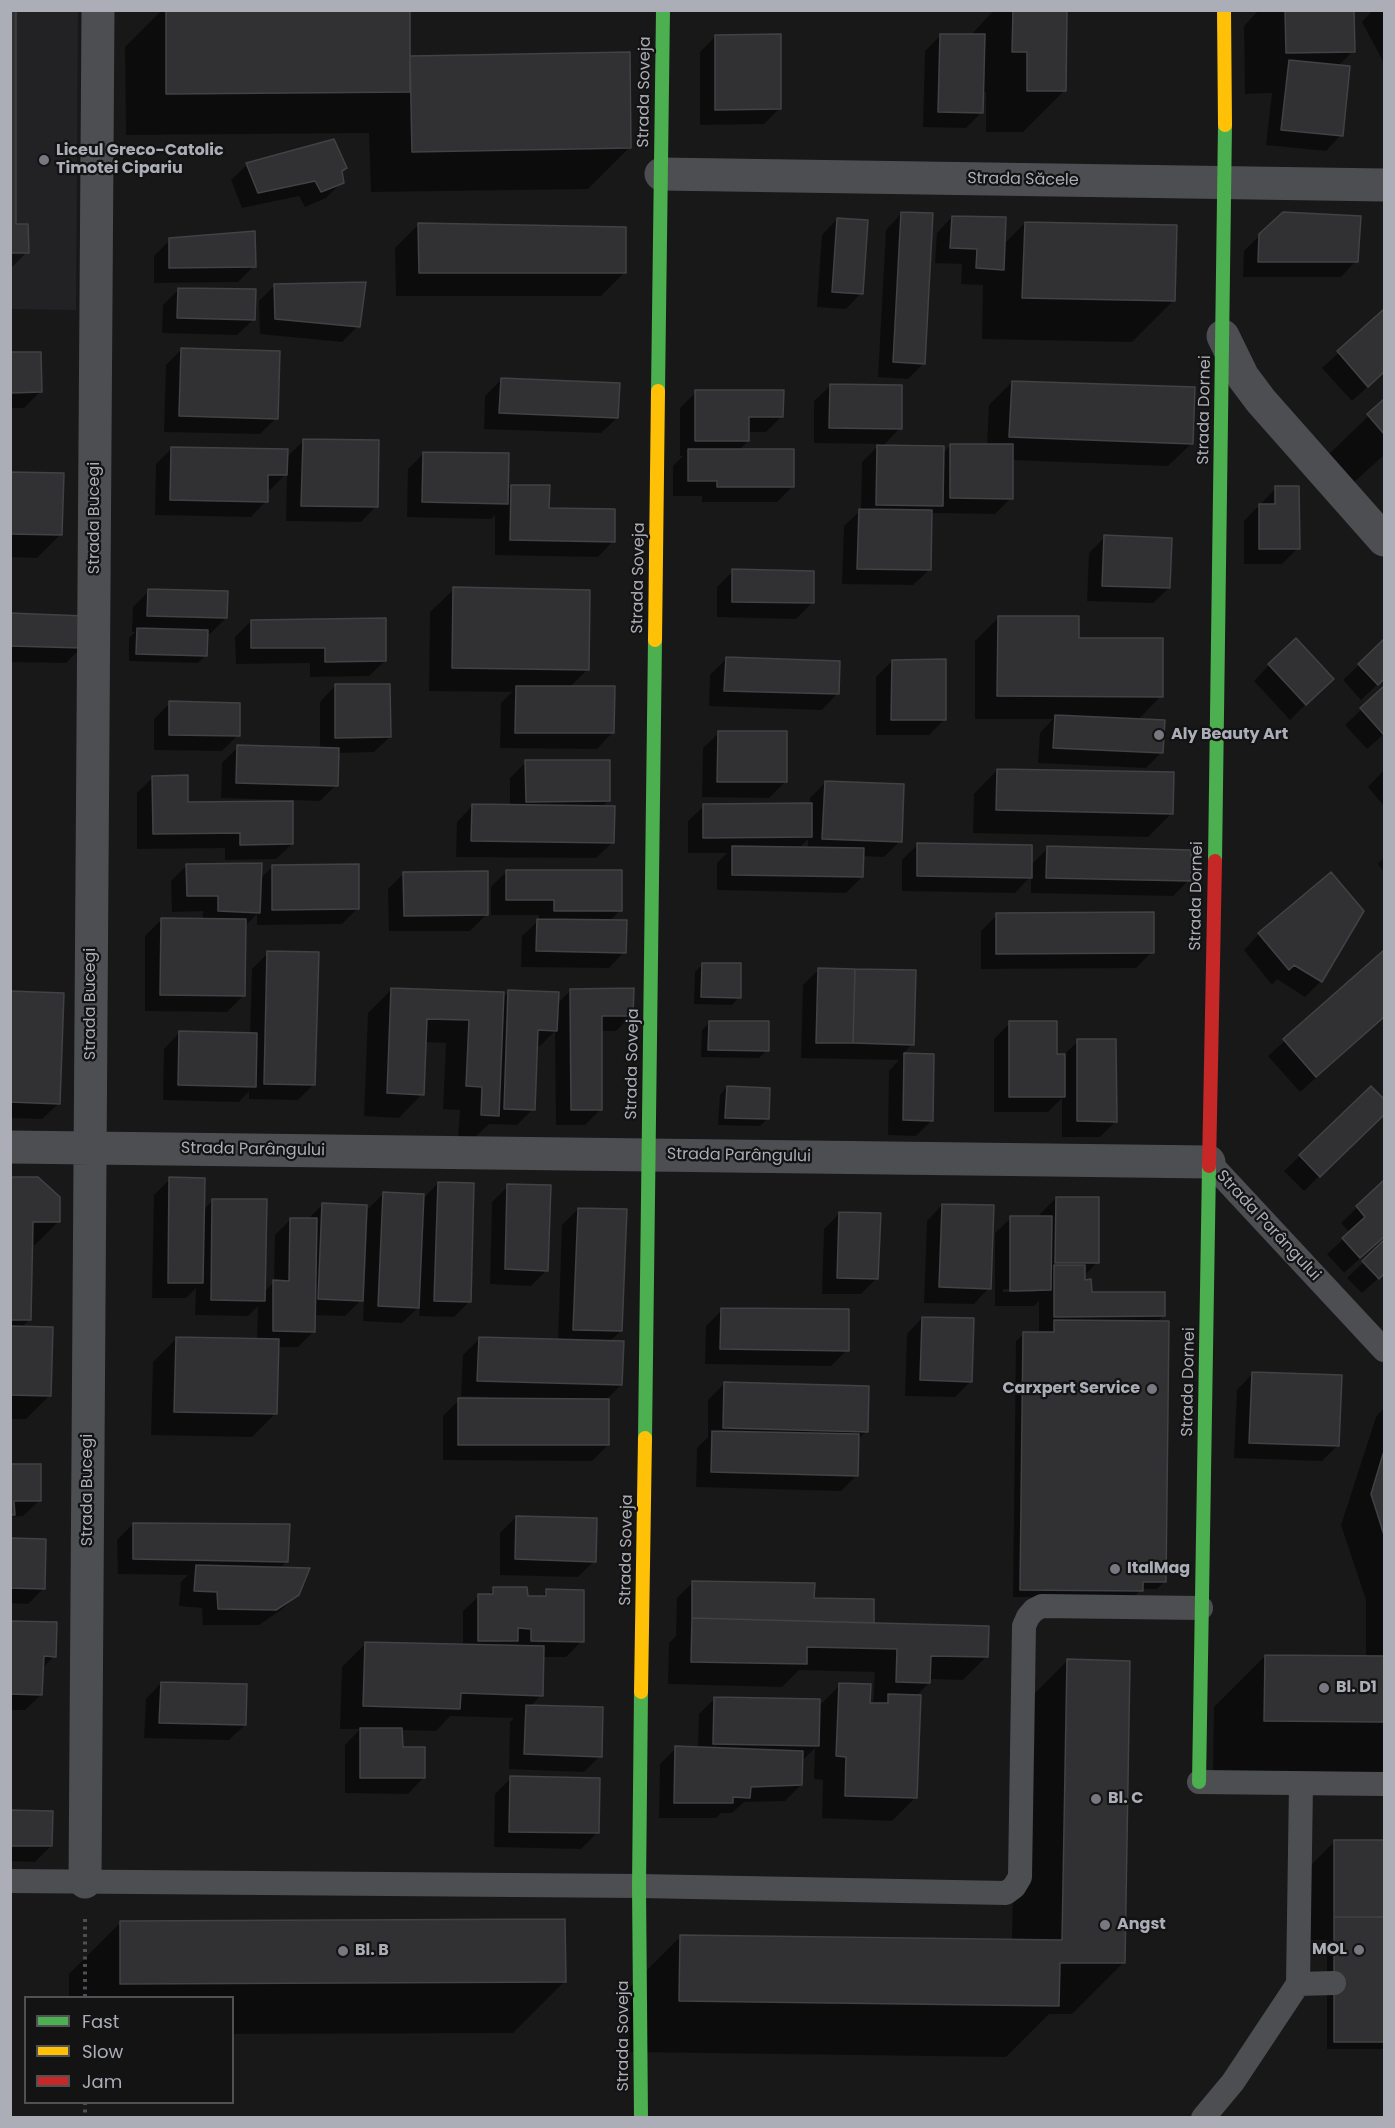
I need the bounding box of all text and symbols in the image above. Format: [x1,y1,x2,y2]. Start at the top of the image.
street label: Strada Soveja [634,36,656,148]
place label: Liceul Greco-Catolic Timotei Cipariu [56,141,224,179]
marker: Liceul Greco-Catolic Timotei Cipariu [37,153,51,167]
street label: Strada Săcele [967,169,1079,191]
street label: Strada Dornei [1194,355,1216,465]
street label: Strada Bucegi [85,462,105,574]
street label: Strada Soveja [628,522,650,634]
place label: Aly Beauty Art [1171,725,1288,745]
marker: Aly Beauty Art [1152,728,1166,742]
street label: Strada Dornei [1186,841,1208,951]
street label: Strada Bucegi [81,948,101,1060]
street label: Strada Soveja [622,1008,644,1120]
street label: Strada Parângului [181,1139,325,1161]
street label: Strada Parângului [667,1145,811,1167]
street label: Strada Parângului [1212,1167,1324,1285]
street label: Strada Dornei [1178,1327,1200,1437]
place label: Carxpert Service [1002,1379,1140,1399]
marker: Carxpert Service [1145,1382,1159,1396]
street label: Strada Bucegi [78,1434,98,1546]
street label: Strada Soveja [616,1494,638,1606]
place label: ItalMag [1127,1559,1190,1579]
marker: ItalMag [1108,1562,1122,1576]
place label: Bl. D1 [1336,1678,1377,1698]
marker: Bl. D1 [1317,1681,1331,1695]
place label: Bl. C [1108,1789,1143,1809]
marker: Bl. C [1089,1792,1103,1806]
place label: Angst [1117,1915,1166,1935]
marker: Angst [1098,1918,1112,1932]
place label: MOL [1312,1940,1347,1960]
place label: Bl. B [355,1941,389,1961]
marker: MOL [1352,1943,1366,1957]
marker: Bl. B [336,1944,350,1958]
street label: Strada Soveja [614,1980,634,2092]
legend [24,1996,234,2104]
text: Fast [82,2009,119,2034]
text: Slow [82,2039,123,2064]
text: Jam [82,2069,122,2094]

